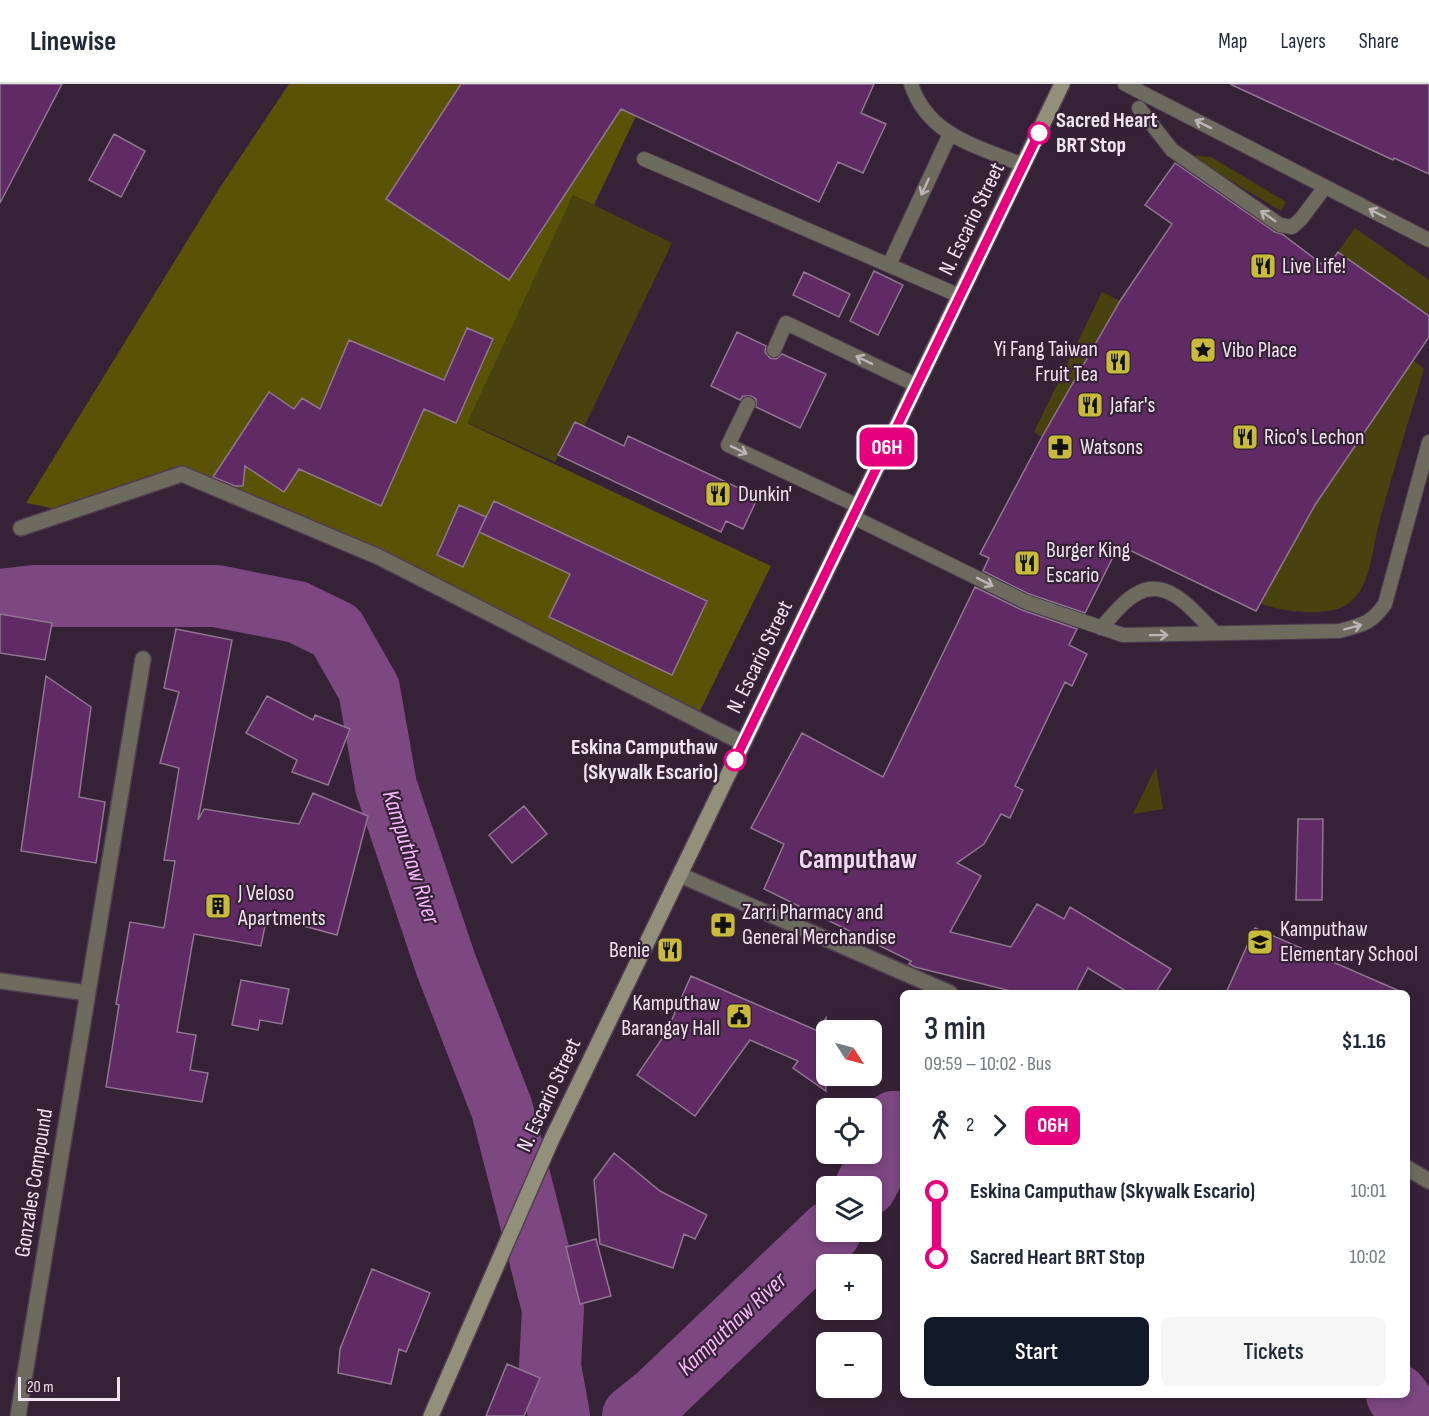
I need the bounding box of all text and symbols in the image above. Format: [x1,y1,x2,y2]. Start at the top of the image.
text: Linewise [30,25,116,58]
text: Map [1218,29,1247,54]
text: Layers [1280,29,1326,54]
text: Share [1359,29,1399,54]
place label: Sacred Heart BRT Stop [1056,107,1158,159]
one-way arrow [1195,118,1213,130]
marker: Sacred Heart BRT Stop [1028,122,1050,144]
street label: N. Escario Street [933,158,1011,280]
one-way arrow [919,177,931,195]
one-way arrow [1368,207,1386,219]
one-way arrow [1260,210,1276,222]
restaurant icon: Live Life! [1248,251,1278,281]
place label: Live Life! [1282,253,1346,280]
place icon: Vibo Place [1188,335,1218,365]
place label: Yi Fang Taiwan Fruit Tea [994,336,1098,388]
place label: Vibo Place [1222,337,1297,364]
restaurant icon: Yi Fang Taiwan Fruit Tea [1103,347,1133,377]
one-way arrow [855,354,873,366]
restaurant icon: Jafar's [1075,390,1105,420]
place label: Jafar's [1109,392,1155,419]
restaurant icon: Rico's Lechon [1230,422,1260,452]
place label: Rico's Lechon [1264,424,1364,451]
line badge: 06H [852,428,922,466]
pharmacy icon: Watsons [1045,432,1075,462]
place label: Watsons [1080,434,1143,461]
text: 06H [871,435,903,460]
one-way arrow [730,445,748,457]
restaurant icon: Dunkin' [703,479,733,509]
place label: Dunkin' [738,481,792,508]
place label: Burger King Escario [1046,537,1131,589]
restaurant icon: Burger King Escario [1012,548,1042,578]
one-way arrow [976,577,994,588]
street label: N. Escario Street [721,596,799,718]
one-way arrow [1343,621,1362,633]
one-way arrow [1148,629,1168,641]
place label: Eskina Camputhaw (Skywalk Escario) [571,734,718,786]
marker: Eskina Camputhaw (Skywalk Escario) [724,749,746,771]
water label: Kamputhaw River [376,787,447,929]
district label: Camputhaw [799,843,917,876]
place label: J Veloso Apartments [237,880,326,932]
building icon: J Veloso Apartments [203,891,233,921]
place label: Zarri Pharmacy and General Merchandise [742,899,896,951]
pharmacy icon: Zarri Pharmacy and General Merchandise [708,910,738,940]
place label: Kamputhaw Elementary School [1280,916,1418,968]
school or university icon: Kamputhaw Elementary School [1245,927,1275,957]
restaurant icon: Benie [655,935,685,965]
place label: Benie [609,937,650,964]
place label: Kamputhaw Barangay Hall [621,990,720,1042]
public building icon: Kamputhaw Barangay Hall [724,1001,754,1031]
text: 3 min [924,1009,986,1049]
north arrow [816,1020,882,1086]
map controls [816,1020,882,1398]
text: $1.16 [1341,1028,1386,1055]
street label: N. Escario Street [511,1034,587,1156]
text: 09:59 – 10:02 · Bus [924,1052,1051,1076]
button: locate [816,1098,882,1164]
street label: Gonzales Compound [9,1107,59,1259]
icon: walk [924,1109,957,1142]
icon: forward [983,1109,1016,1142]
text: 2 [966,1113,974,1137]
text: 06H [1037,1113,1068,1138]
button: layers [816,1176,882,1242]
text: Eskina Camputhaw (Skywalk Escario) [970,1178,1255,1205]
text: 10:01 [1351,1179,1386,1203]
text: Sacred Heart BRT Stop [970,1244,1145,1271]
text: 10:02 [1349,1245,1386,1269]
button: + [816,1254,882,1320]
water label: Kamputhaw River [671,1265,794,1382]
button: Start [924,1317,1149,1386]
button: Tickets [1161,1317,1386,1386]
button: − [816,1332,882,1398]
scale bar [18,1374,120,1402]
text: 20 m [27,1378,54,1397]

